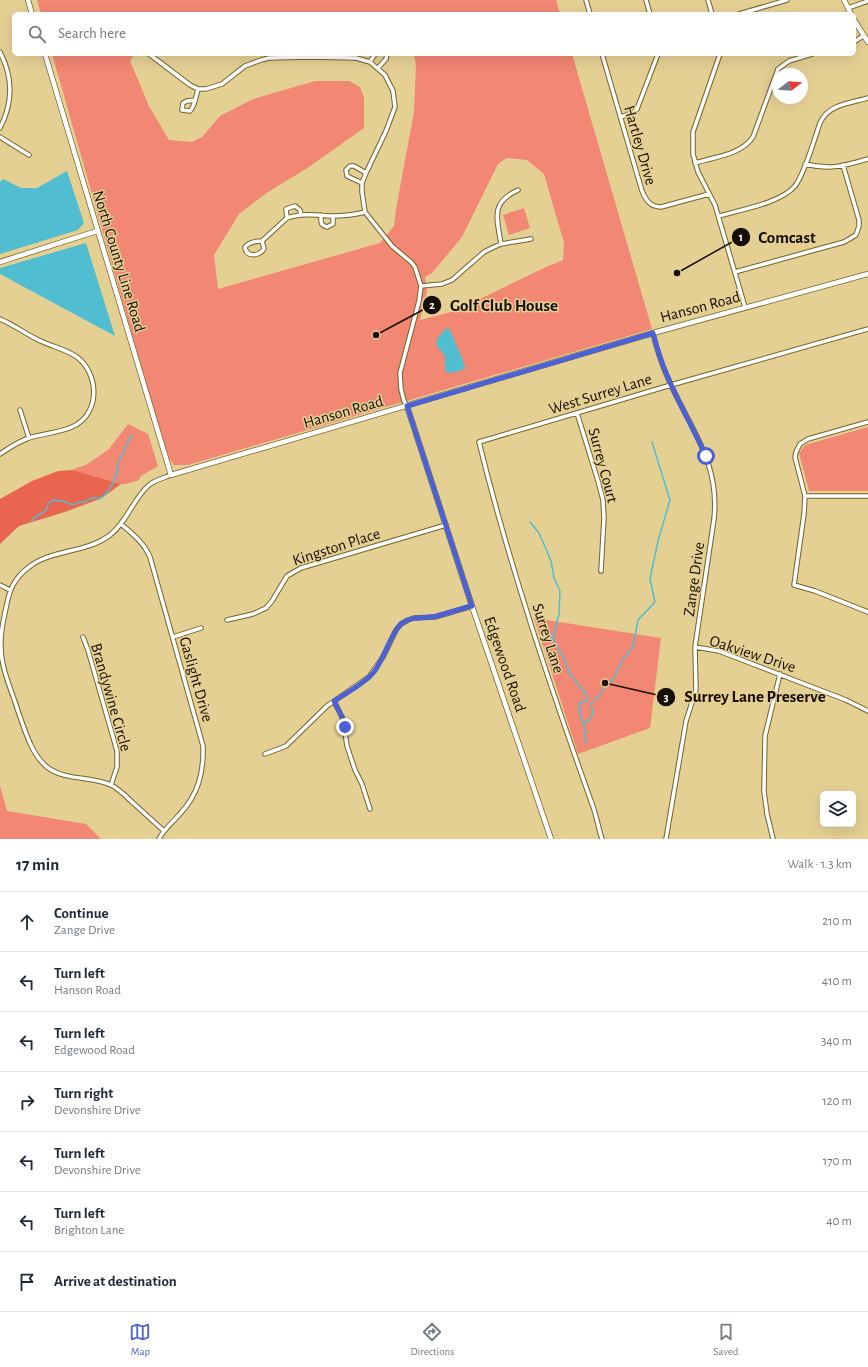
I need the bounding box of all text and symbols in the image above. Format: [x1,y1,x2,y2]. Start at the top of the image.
search box [12,12,856,56]
icon: search [26,23,48,45]
text: Search here [58,26,126,41]
north arrow [772,68,808,104]
street label: Hartley Drive [620,104,659,187]
street label: North County Line Road [89,189,148,334]
callout: Comcast [731,222,824,251]
text: Comcast [758,229,816,246]
text: 1 [739,231,743,243]
street label: Hanson Road [658,289,742,325]
callout: Golf Club House [422,290,566,319]
text: Golf Club House [450,297,558,314]
text: 2 [429,299,435,311]
street label: West Surrey Lane [547,371,654,418]
street label: Hanson Road [301,393,385,431]
street label: Surrey Court [584,426,621,505]
route start [697,447,715,465]
street label: Kingston Place [290,525,382,569]
street label: Zange Drive [681,541,707,617]
street label: Surrey Lane [528,601,567,675]
street label: Edgewood Road [481,615,529,714]
street label: Oakview Drive [708,633,798,675]
street label: Gaslight Drive [176,635,216,724]
street label: Brandywine Circle [87,641,134,753]
callout: Surrey Lane Preserve [656,682,833,711]
text: Surrey Lane Preserve [684,688,826,706]
text: 3 [663,691,669,703]
route end [336,718,354,736]
map controls [820,791,856,827]
button: layers [820,791,856,827]
text: 17 min [16,856,59,873]
text: Walk · 1.3 km [787,858,852,871]
text: Continue [54,906,109,921]
icon: ahead [16,911,38,933]
text: 210 m [822,915,852,928]
text: Zange Drive [54,924,115,937]
text: Turn left [54,966,105,981]
icon: left [16,971,38,993]
text: 410 m [822,975,852,988]
text: Hanson Road [54,984,121,997]
text: Turn left [54,1026,105,1041]
icon: left [16,1031,38,1053]
text: 340 m [821,1035,852,1048]
text: Edgewood Road [54,1044,135,1057]
text: Turn right [54,1086,113,1101]
icon: right [16,1091,38,1113]
text: 120 m [822,1095,852,1108]
text: Devonshire Drive [54,1104,141,1117]
text: Turn left [54,1146,105,1161]
icon: left [16,1151,38,1173]
text: 170 m [823,1155,852,1168]
text: Devonshire Drive [54,1164,141,1177]
text: Turn left [54,1206,105,1221]
icon: left [16,1211,38,1233]
text: 40 m [826,1215,852,1228]
text: Brighton Lane [54,1224,124,1237]
icon: arrive [16,1271,38,1293]
text: Arrive at destination [54,1274,177,1289]
tab: Map [129,1321,151,1358]
tab: Directions [410,1321,454,1358]
tab: Saved [713,1321,738,1358]

